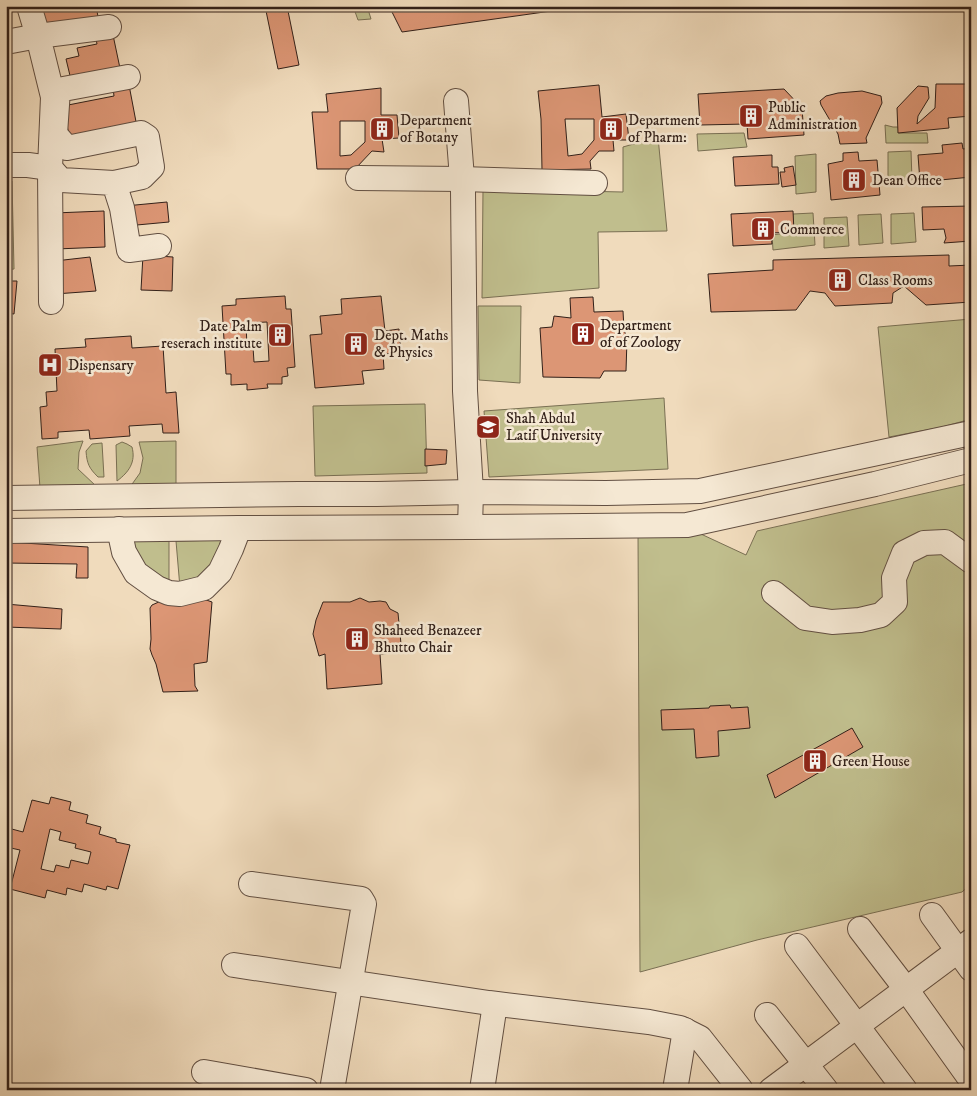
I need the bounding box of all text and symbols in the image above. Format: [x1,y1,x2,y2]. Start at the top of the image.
place label: Public Administration [768,98,858,134]
building icon: Public Administration [738,103,764,129]
place label: Department of Botany [400,111,472,147]
place label: Department of Pharm: [628,111,700,147]
building icon: Department of Botany [369,116,395,142]
building icon: Department of Pharm: [598,116,624,142]
building icon: Dean Office [841,167,867,193]
place label: Dean Office [872,171,942,190]
building icon: Commerce [750,216,776,242]
place label: Commerce [780,220,844,239]
building icon: Class Rooms [827,267,853,293]
place label: Class Rooms [858,271,933,290]
place label: Department of of Zoology [600,316,682,352]
place label: Date Palm reserach institute [161,317,262,353]
building icon: Department of of Zoology [570,321,596,347]
building icon: Date Palm reserach institute [267,322,293,348]
place label: Dept. Maths & Physics [374,326,448,362]
building icon: Dept. Maths & Physics [343,331,369,357]
hospital icon: Dispensary [37,352,63,378]
place label: Dispensary [68,356,135,375]
place label: Shah Abdul Latif University [506,409,603,445]
school or university icon: Shah Abdul Latif University [475,414,501,440]
place label: Shaheed Benazeer Bhutto Chair [374,621,482,657]
building icon: Shaheed Benazeer Bhutto Chair [344,626,370,652]
building icon: Green House [802,748,828,774]
place label: Green House [832,752,910,771]

